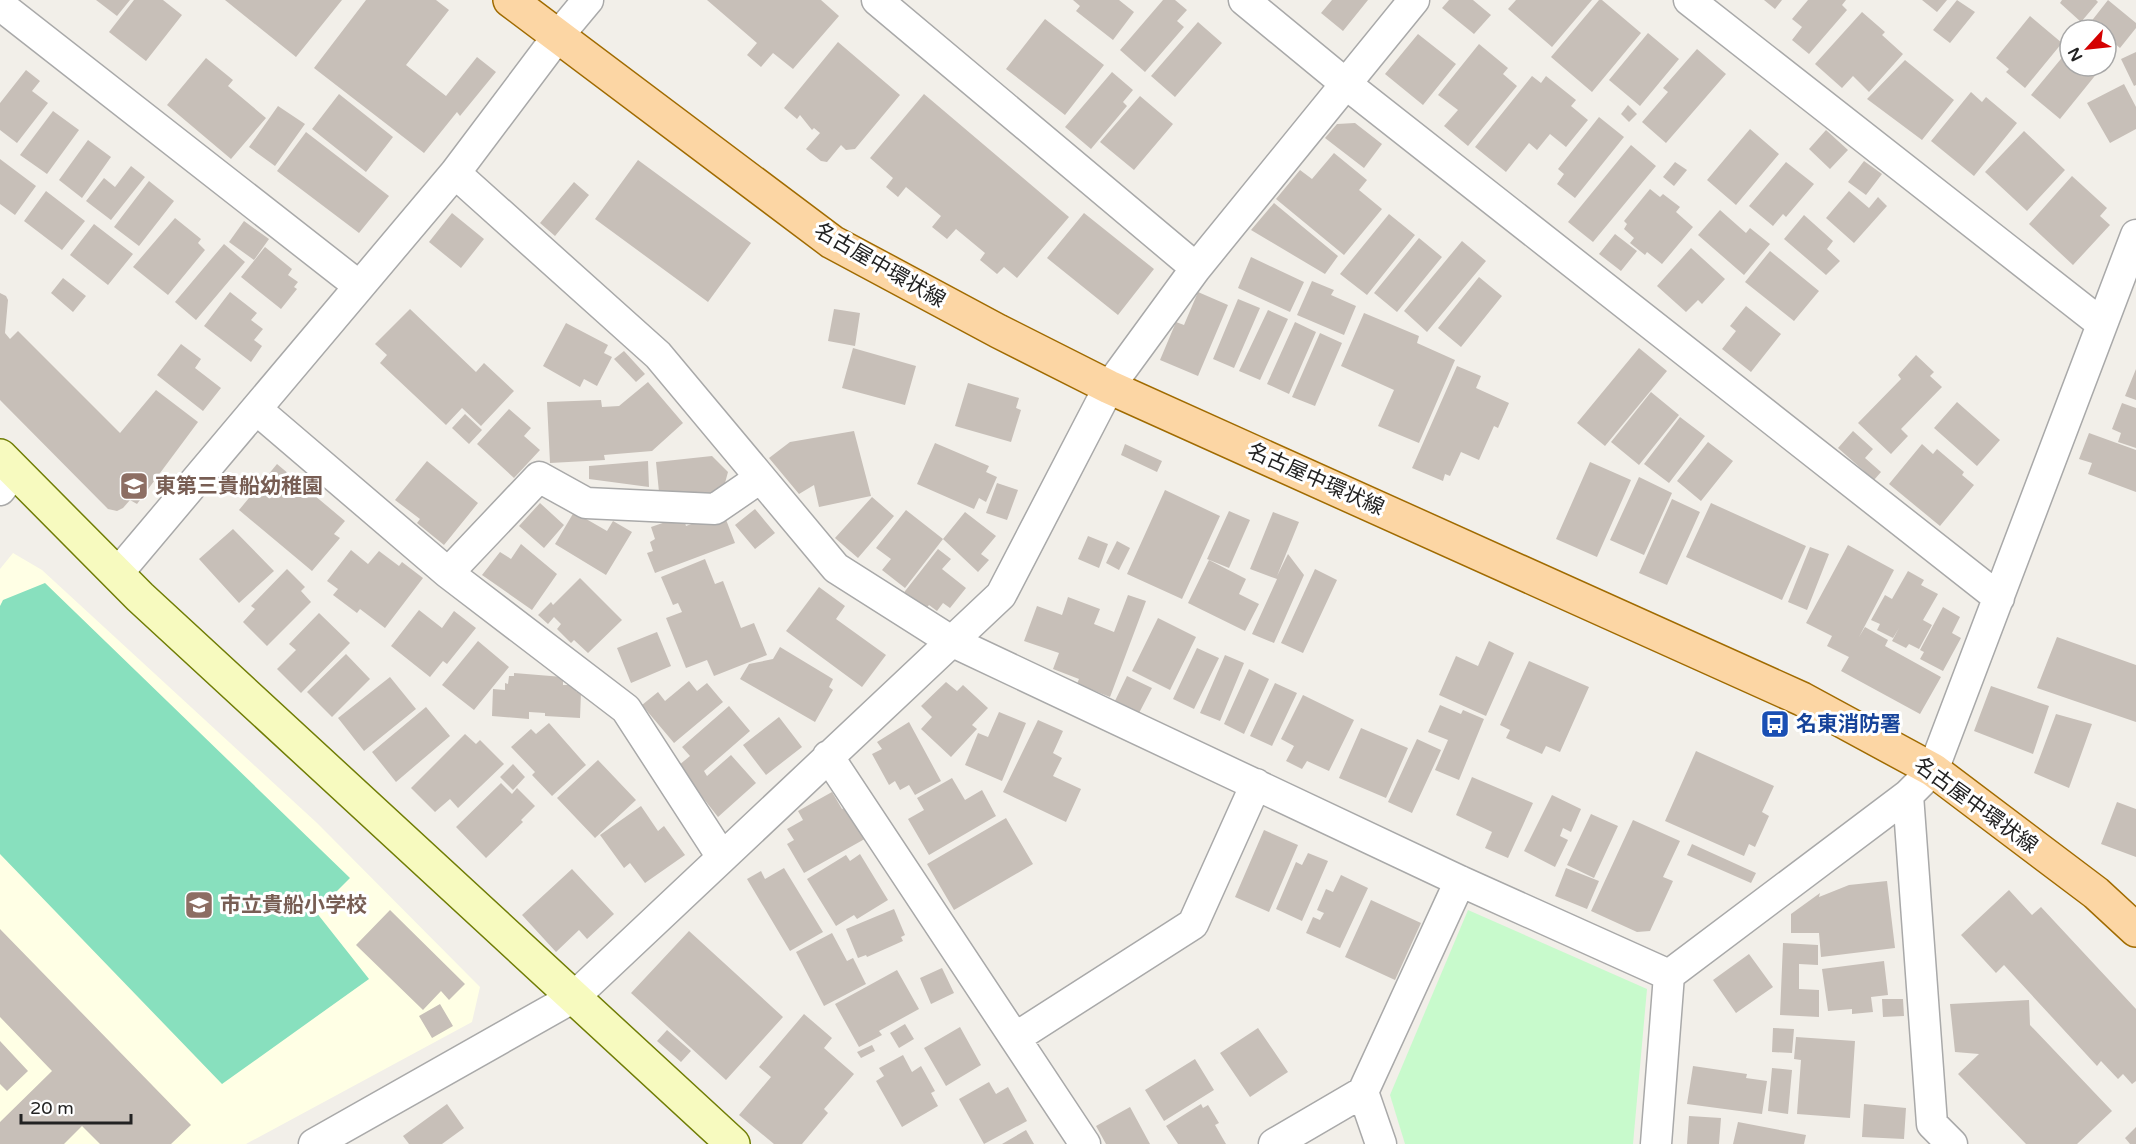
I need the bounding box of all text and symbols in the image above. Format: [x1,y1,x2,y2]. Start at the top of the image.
north arrow [2058,18,2118,78]
text: N [2064,44,2087,65]
street label: 名古屋中環状線 [810,218,950,313]
street label: 名古屋中環状線 [1244,438,1388,521]
school or university icon: 東第三貴船幼稚園 [118,470,150,502]
place label: 東第三貴船幼稚園 [155,474,323,499]
bus stop icon: 名東消防署 [1759,708,1791,740]
place label: 名東消防署 [1796,712,1901,737]
street label: 名古屋中環状線 [1909,752,2043,859]
school or university icon: 市立貴船小学校 [183,889,215,921]
place label: 市立貴船小学校 [220,893,367,918]
scale bar [21,1087,130,1125]
text: 20 m [30,1097,74,1119]

